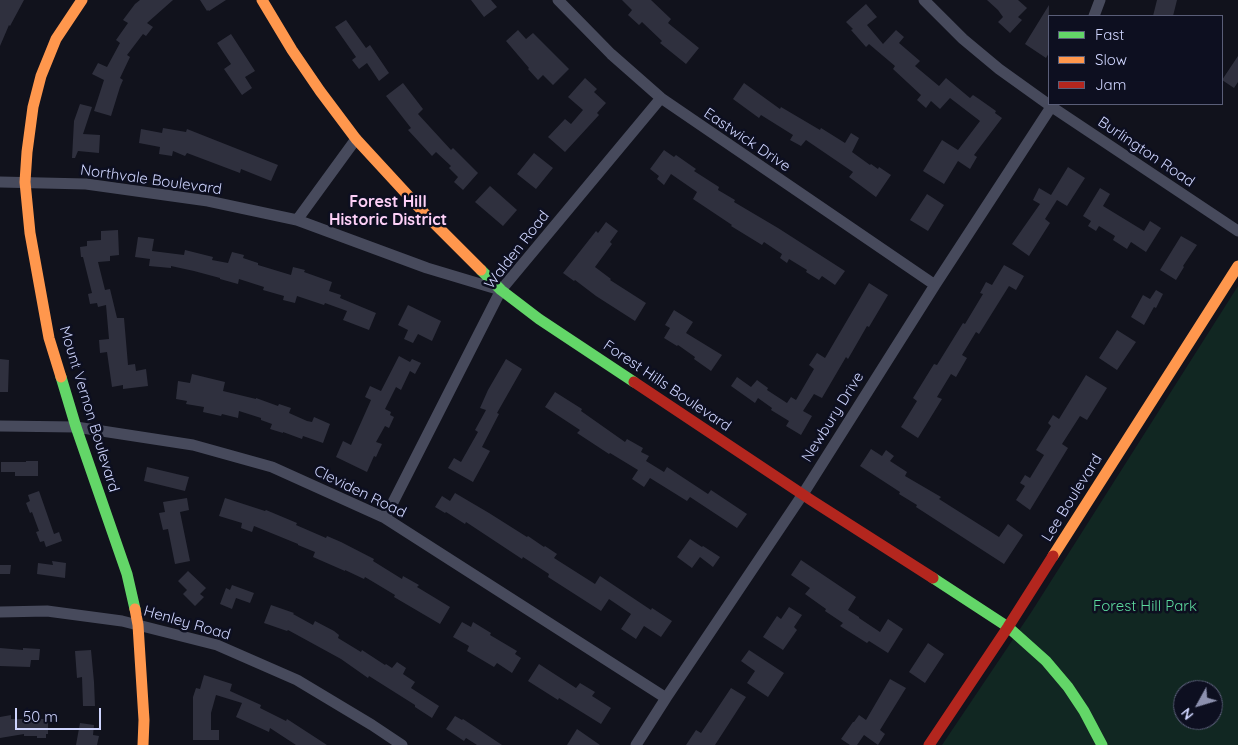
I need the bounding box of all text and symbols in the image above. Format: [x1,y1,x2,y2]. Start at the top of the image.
legend [1048,15,1223,105]
text: Fast [1095,25,1124,44]
text: Slow [1095,50,1127,69]
text: Jam [1095,75,1126,94]
street label: Eastwick Drive [700,104,794,176]
street label: Burlington Road [1094,113,1198,191]
street label: Northvale Boulevard [79,161,223,199]
district label: Forest Hill Historic District [329,192,447,230]
street label: Walden Road [481,207,553,293]
street label: Mount Vernon Boulevard [55,324,123,494]
street label: Forest Hills Boulevard [600,337,734,435]
street label: Newbury Drive [798,369,868,465]
street label: Lee Boulevard [1038,451,1106,545]
street label: Cleviden Road [311,462,409,522]
park label: Forest Hill Park [1093,597,1197,615]
street label: Henley Road [142,602,232,644]
north arrow [1173,680,1223,730]
scale bar [18,698,104,730]
text: N [1177,704,1197,723]
text: 50 m [23,707,58,726]

